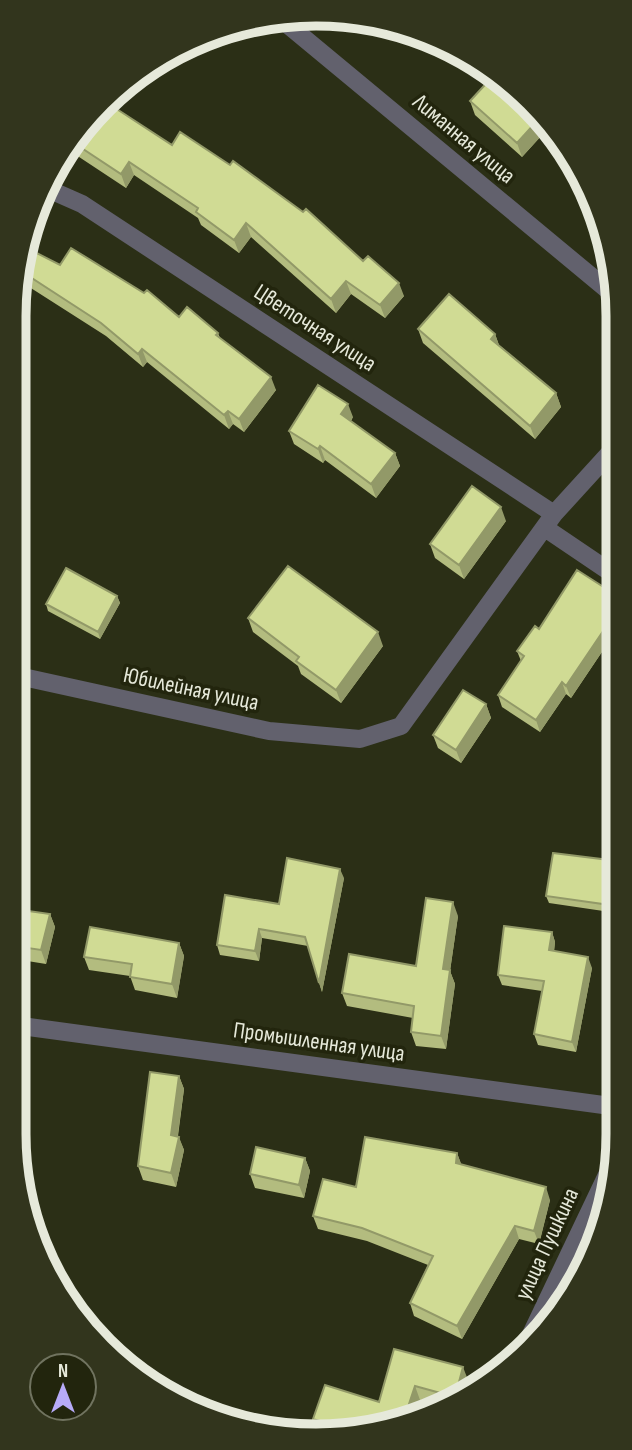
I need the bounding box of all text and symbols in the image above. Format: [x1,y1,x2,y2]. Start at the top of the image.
street label: Лиманная улица [406,87,521,190]
street label: Цветочная улица [249,278,381,378]
street label: Юбилейная улица [121,661,261,717]
street label: Промышленная улица [232,1016,406,1068]
street label: улица Пушкина [509,1184,585,1304]
north arrow [28,1352,98,1422]
text: N [58,1360,68,1383]

